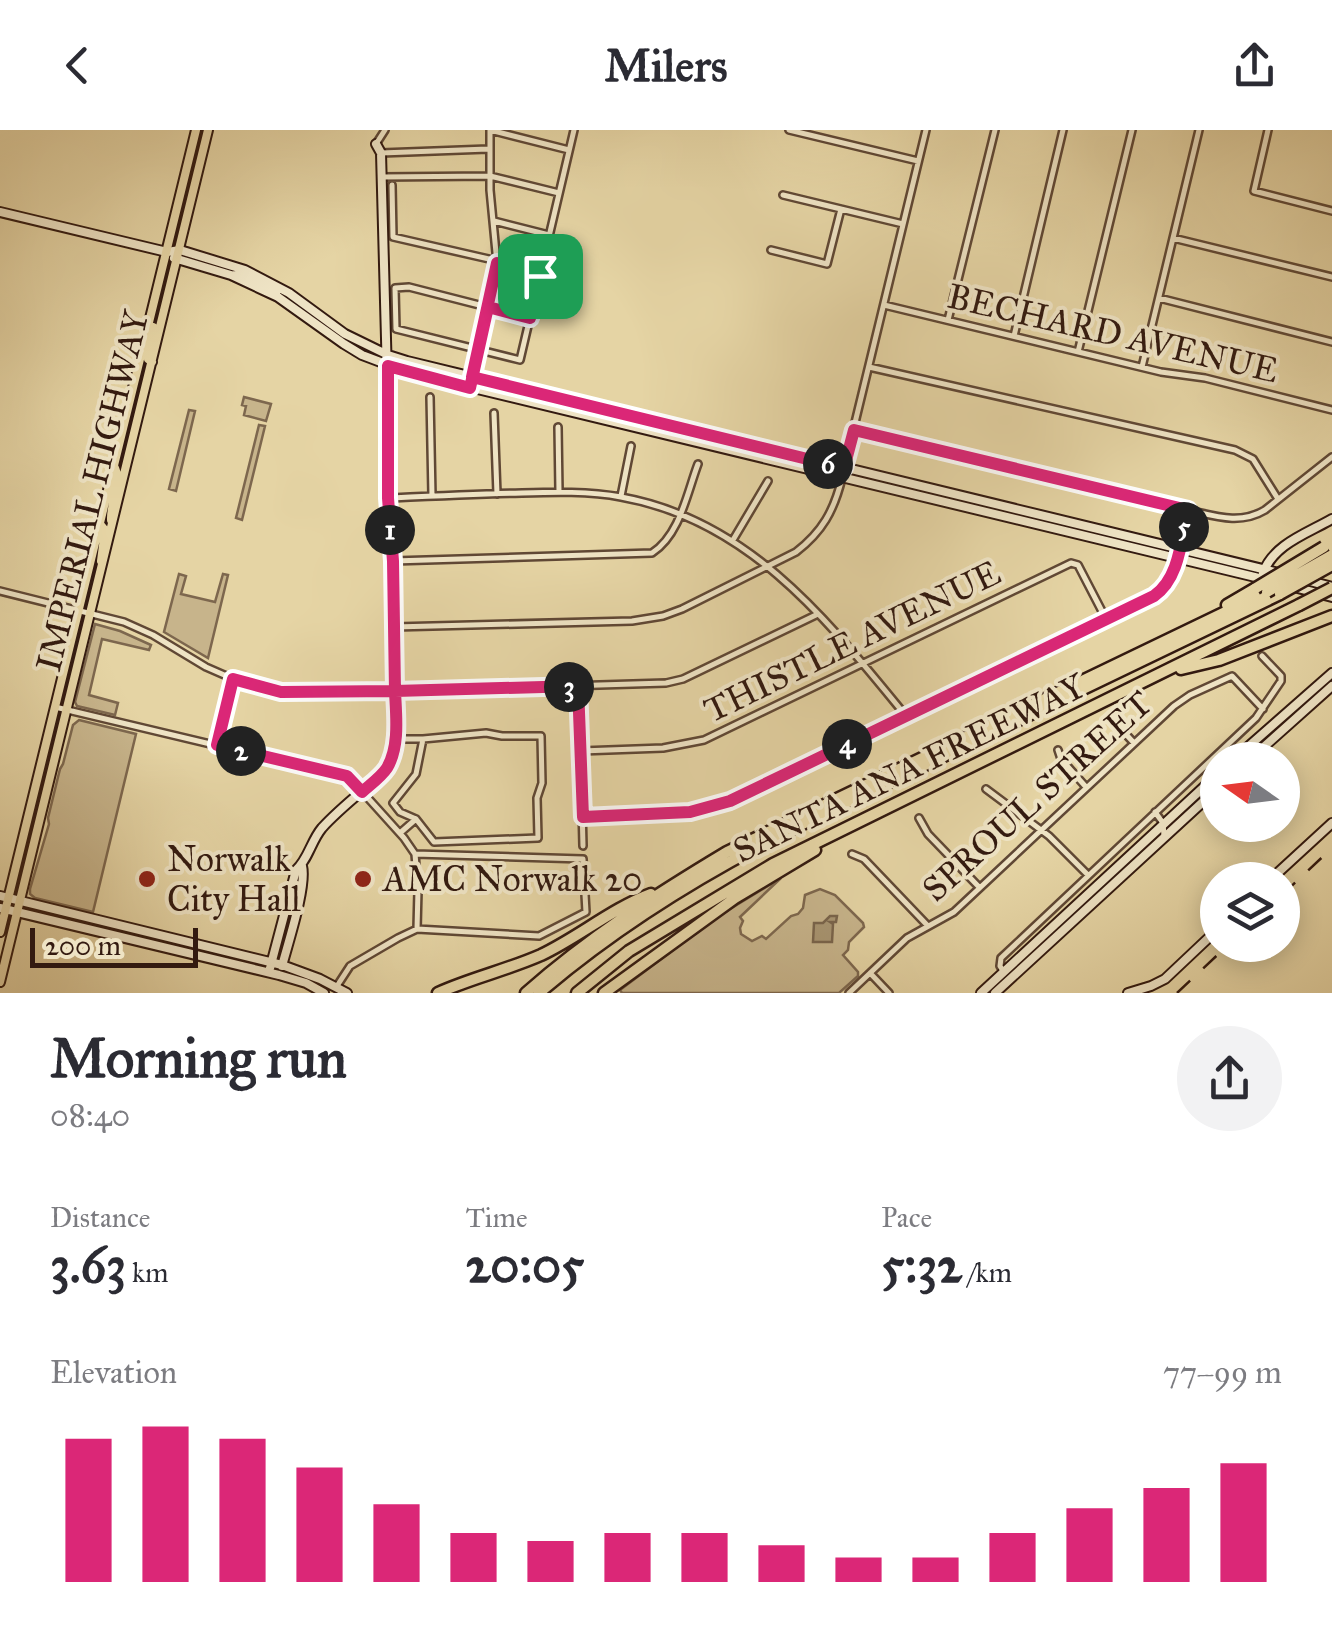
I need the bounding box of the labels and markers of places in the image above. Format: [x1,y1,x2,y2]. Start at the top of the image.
pin [498,234,583,319]
pin: 6 [803,439,853,489]
pin: 5 [1159,502,1209,552]
pin: 1 [365,505,415,555]
pin: 3 [544,662,594,712]
pin: 4 [822,719,872,769]
pin: 2 [216,726,266,776]
place label: Norwalk City Hall [167,838,301,921]
place label: AMC Norwalk 20 [381,858,642,901]
marker: Norwalk City Hall [136,868,158,890]
marker: AMC Norwalk 20 [352,868,374,890]

